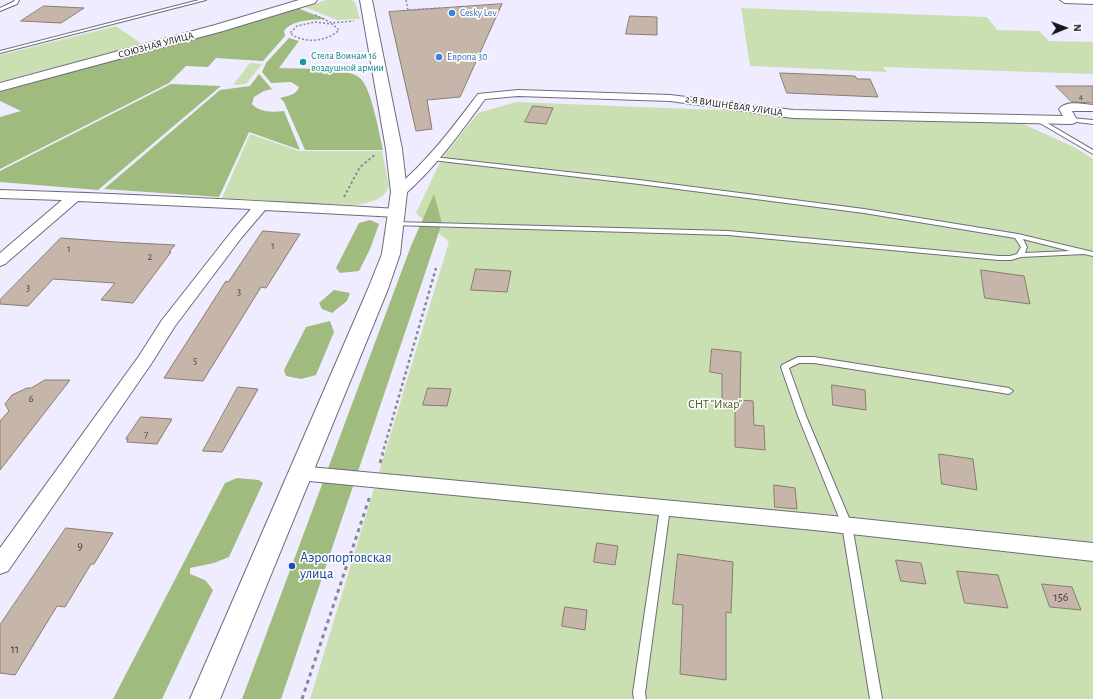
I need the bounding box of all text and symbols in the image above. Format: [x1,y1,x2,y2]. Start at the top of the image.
place label: Cesky Lev [460,7,497,19]
marker: Cesky Lev [447,8,457,18]
north arrow [1045,8,1085,48]
text: N [1072,24,1083,32]
street label: СОЮЗНАЯ УЛИЦА [117,29,195,61]
place label: Стела Воинам 16 воздушной армии [311,50,384,74]
place label: Европа 30 [447,51,487,63]
marker: Европа 30 [434,52,444,62]
marker: Стела Воинам 16 воздушной армии [298,57,308,67]
house number: 4 [1079,91,1083,101]
street label: 2-Я ВИШНЁВАЯ УЛИЦА [684,93,784,119]
house number: 1 [271,240,275,252]
house number: 1 [67,243,71,255]
house number: 2 [148,251,152,263]
house number: 3 [26,282,30,294]
house number: 3 [237,286,241,298]
house number: 5 [193,355,197,367]
house number: 6 [29,393,33,405]
park label: СНТ "Икар" [688,397,742,411]
house number: 7 [144,429,148,441]
house number: 9 [77,539,83,553]
place label: Аэропортовская улица [300,550,392,582]
marker: Аэропортовская улица [287,561,297,571]
house number: 156 [1054,590,1068,604]
house number: 11 [11,642,19,656]

